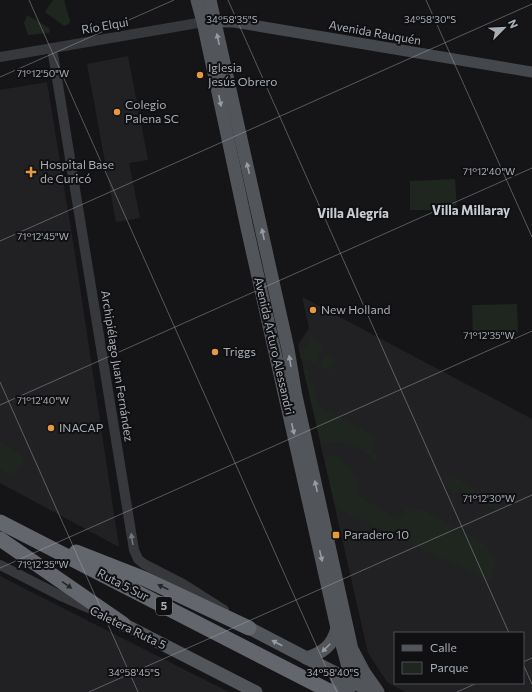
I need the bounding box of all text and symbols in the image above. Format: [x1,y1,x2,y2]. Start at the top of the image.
north arrow [484,8,524,48]
text: 34°58'35"S [206,13,258,25]
text: 34°58'30"S [404,13,456,25]
street label: Río Elqui [80,14,129,36]
street label: Avenida Rauquén [328,17,422,47]
text: N [506,17,521,30]
one-way arrow [215,33,221,45]
place label: Iglesia Jesús Obrero [208,60,277,89]
text: 71°12'50"W [17,67,69,79]
marker: Iglesia Jesús Obrero [195,70,205,80]
one-way arrow [217,95,223,107]
place label: Colegio Palena SC [125,97,179,125]
marker: Colegio Palena SC [112,107,122,117]
place label: Hospital Base de Curicó [40,157,114,185]
one-way arrow [244,161,250,174]
text: 71°12'40"W [463,165,515,177]
marker: Hospital Base de Curicó [25,166,37,178]
district label: Villa Millaray [432,202,510,218]
district label: Villa Alegría [317,205,389,221]
one-way arrow [259,228,265,240]
text: 71°12'45"W [17,230,69,242]
street label: Avenida Arturo Alessandri [252,276,298,416]
street label: Archipiélago Juan Fernández [98,289,137,443]
place label: New Holland [321,302,391,316]
marker: New Holland [308,305,318,315]
text: 71°12'35"W [463,329,515,341]
place label: Triggs [223,344,256,358]
marker: Triggs [210,347,220,357]
one-way arrow [287,355,293,367]
text: 71°12'40"W [17,394,69,406]
place label: INACAP [59,420,104,434]
marker: INACAP [46,423,56,433]
one-way arrow [290,423,296,435]
one-way arrow [313,480,319,493]
text: 71°12'30"W [463,492,515,504]
place label: Paradero 10 [344,527,409,541]
marker: Paradero 10 [331,530,341,540]
one-way arrow [129,533,135,545]
one-way arrow [318,550,324,562]
text: 71°12'35"W [17,558,69,570]
street label: Ruta 5 Sur [95,565,152,603]
one-way arrow [61,581,72,589]
one-way arrow [157,584,168,590]
road number: 5 [156,597,172,615]
street label: Caletera Ruta 5 [88,603,169,652]
legend [394,632,524,684]
one-way arrow [271,640,283,646]
text: Calle [430,640,457,654]
one-way arrow [321,643,331,652]
text: Parque [430,660,468,674]
text: 34°58'45"S [108,666,160,678]
text: 34°58'40"S [307,666,359,678]

